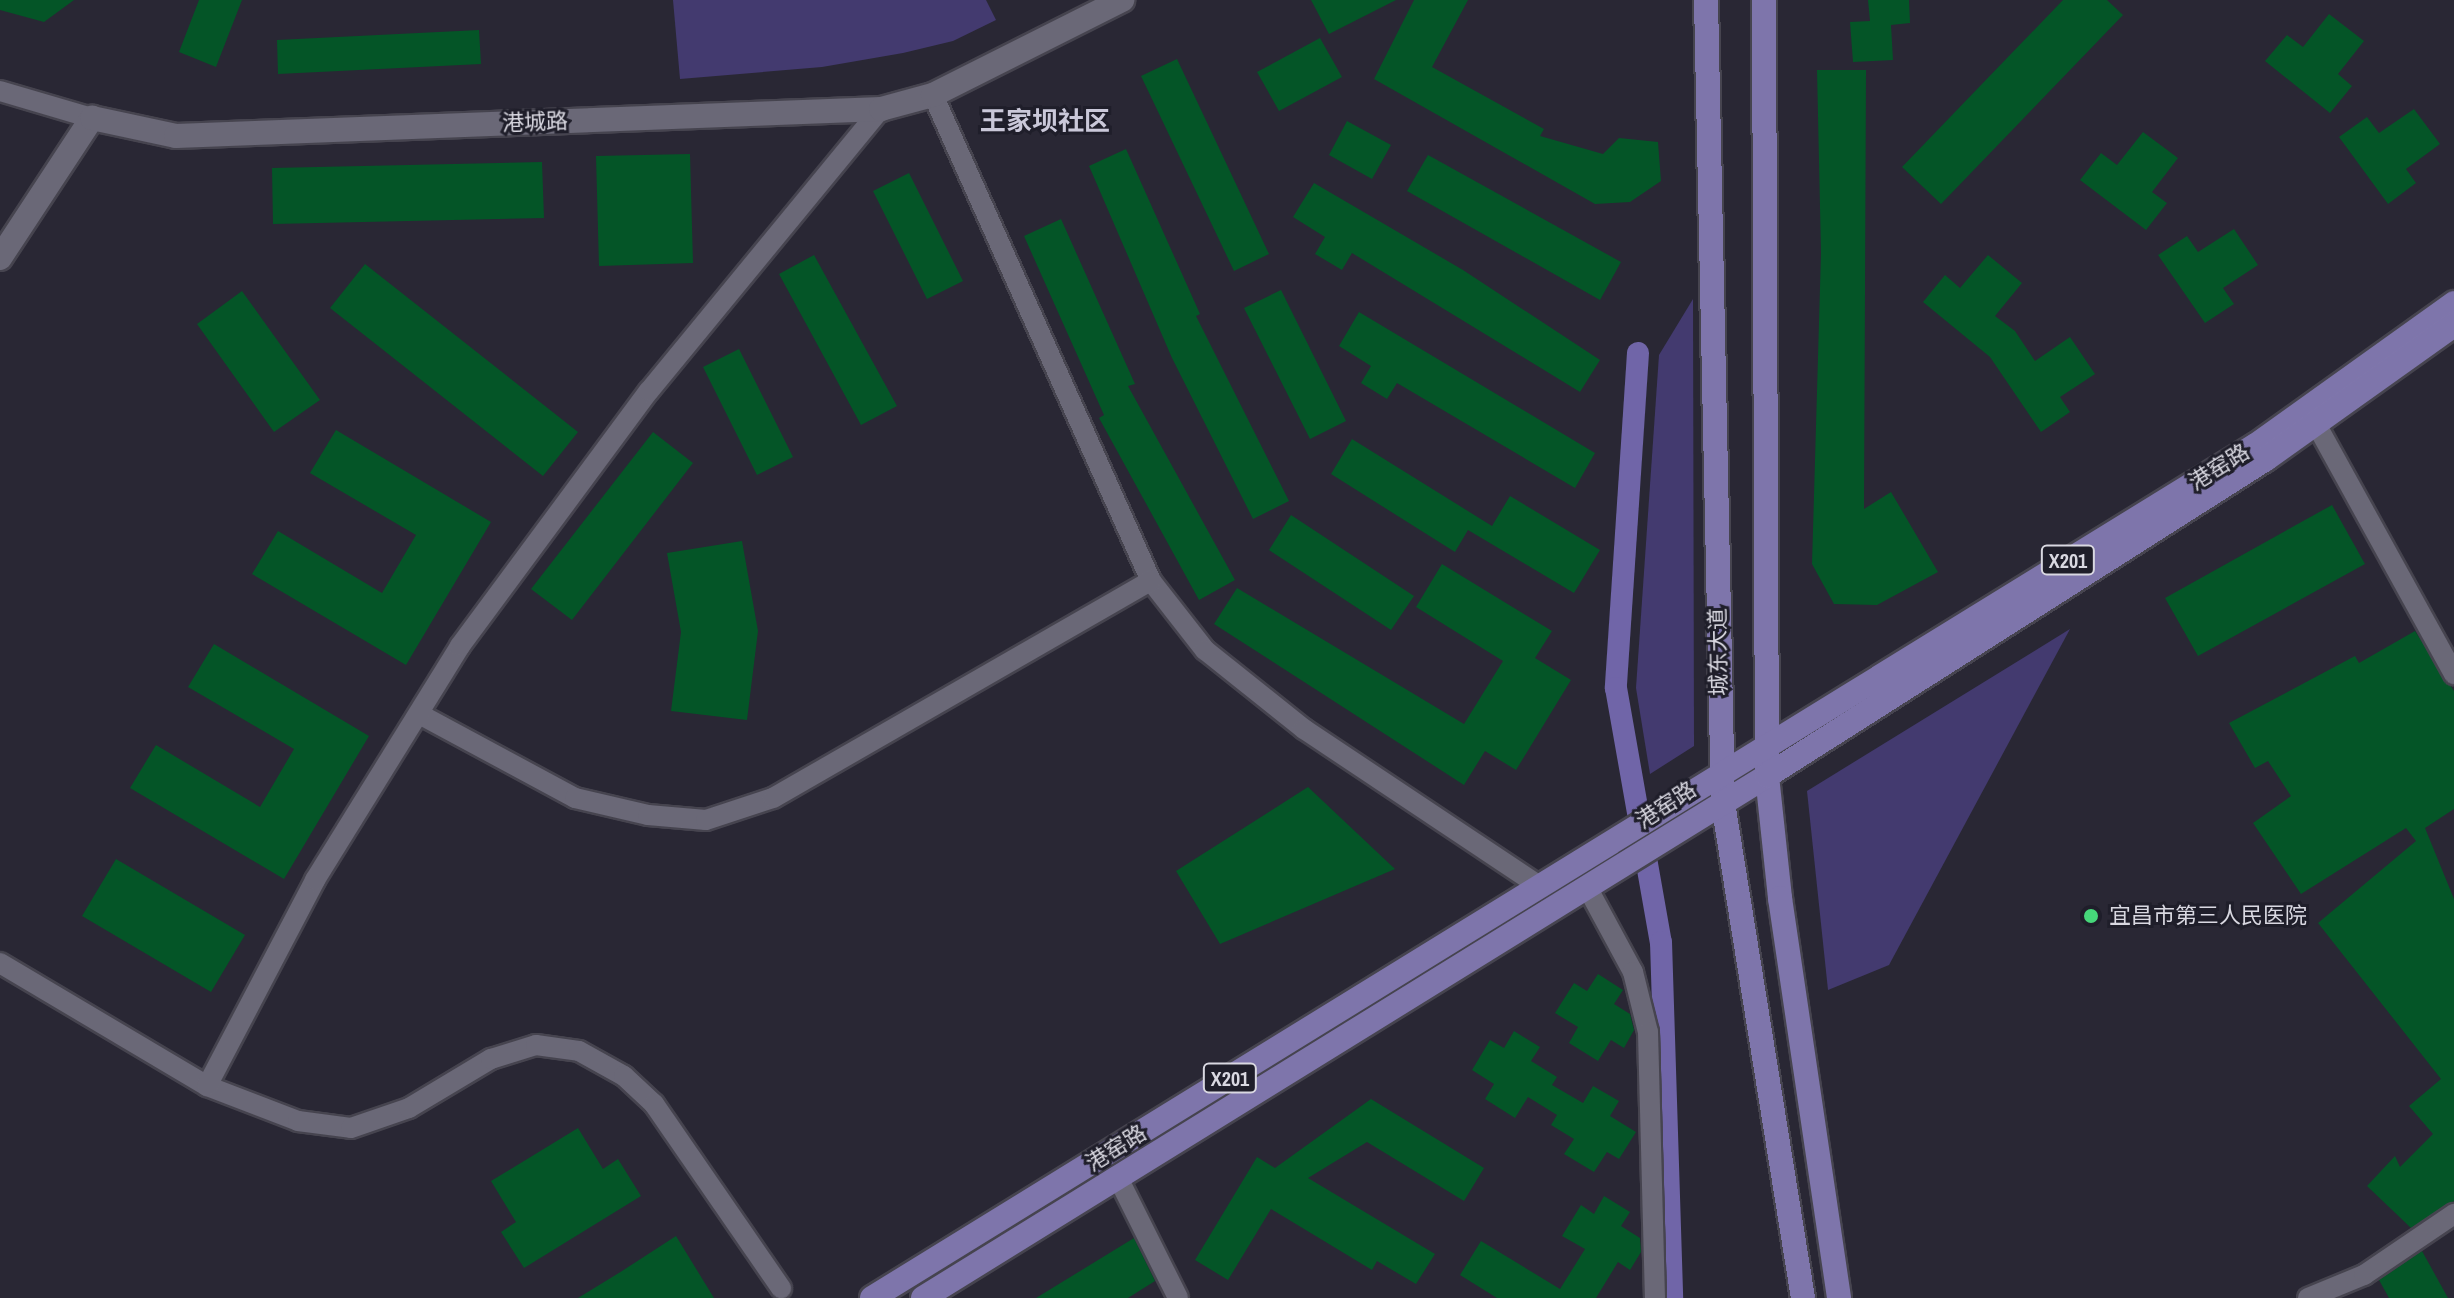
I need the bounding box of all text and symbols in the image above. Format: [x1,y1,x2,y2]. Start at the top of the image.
district label: 王家坝社区 [980,105,1110,137]
street label: 港城路 [502,108,568,136]
street label: 港窑路 [2184,438,2254,496]
road number: X201 [2040,544,2096,576]
street label: 城东大道 [1704,608,1732,696]
street label: 港窑路 [1631,776,1701,834]
place label: 宜昌市第三人民医院 [2109,903,2307,929]
marker: 宜昌市第三人民医院 [2080,905,2102,927]
road number: X201 [1202,1062,1258,1094]
street label: 港窑路 [1081,1119,1151,1177]

